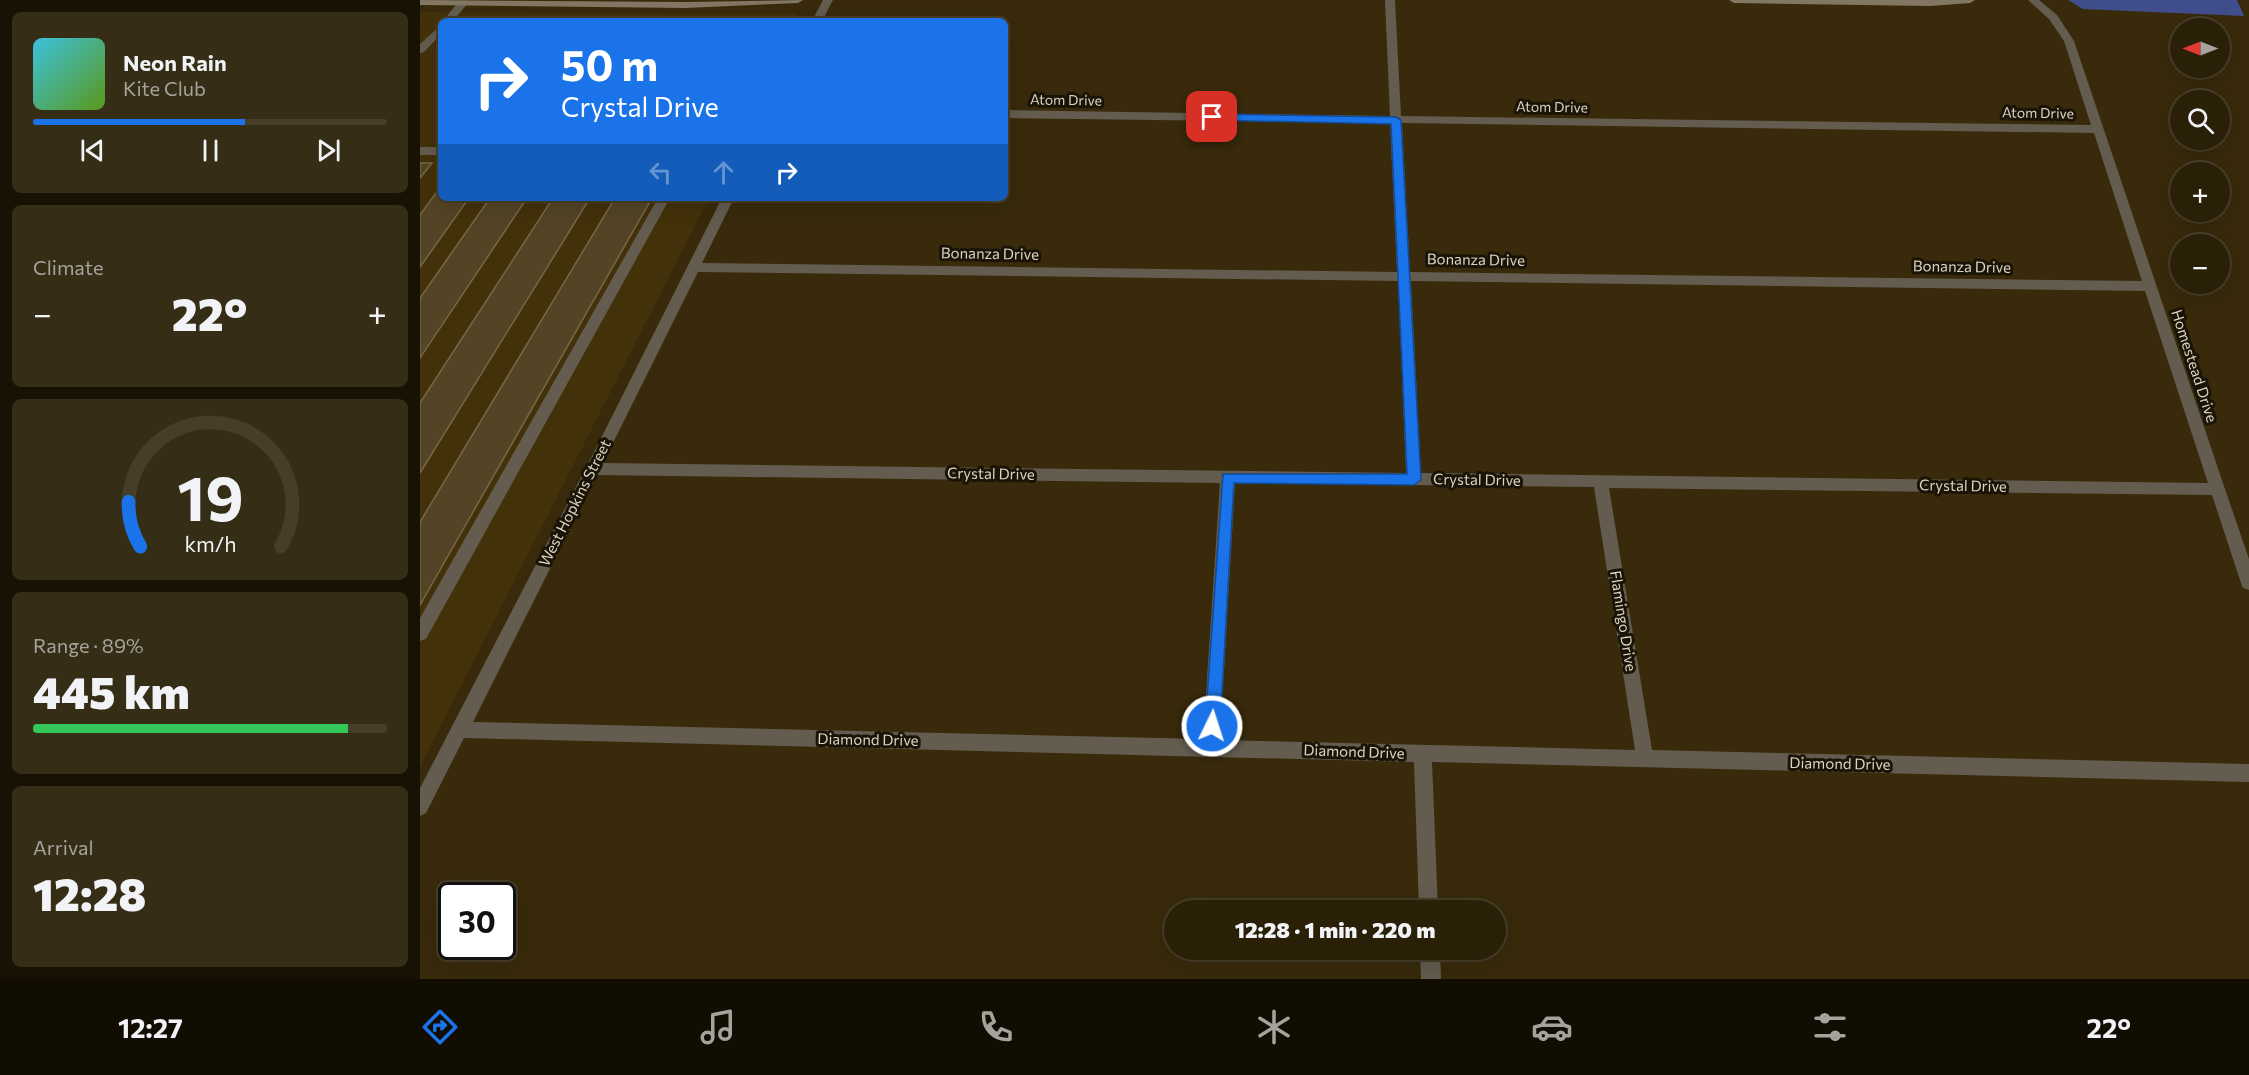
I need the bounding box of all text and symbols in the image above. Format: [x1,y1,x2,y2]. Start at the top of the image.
north arrow [2170,18,2230,78]
map controls [2170,18,2230,294]
text: 50 m [561,38,658,90]
icon: right [462,42,540,120]
text: Neon Rain [123,49,227,76]
text: Kite Club [123,76,206,100]
text: Crystal Drive [561,90,719,123]
street label: Atom Drive [1030,90,1102,109]
button: search [2170,90,2230,150]
pin [1186,91,1237,142]
street label: Atom Drive [1516,97,1588,116]
icon: arrive [1195,100,1228,133]
street label: Atom Drive [2002,103,2074,122]
icon: previous [76,134,109,167]
icon: pause [194,134,227,167]
icon: next [312,134,345,167]
icon: left [644,156,677,189]
icon: ahead [707,156,740,189]
icon: right [770,156,803,189]
button: + [2170,162,2230,222]
button: − [2170,234,2230,294]
street label: Bonanza Drive [941,243,1039,263]
street label: Bonanza Drive [1427,249,1525,269]
text: Climate [33,255,103,279]
street label: Bonanza Drive [1913,256,2011,276]
text: 22° [172,285,248,340]
text: − [33,292,52,333]
text: + [368,292,387,333]
street label: Homestead Drive [2168,307,2222,424]
street label: West Hopkins Street [534,436,614,569]
text: 19 [177,458,243,534]
street label: Crystal Drive [947,463,1035,483]
street label: Crystal Drive [1433,469,1521,489]
street label: Crystal Drive [1919,475,2007,495]
text: km/h [184,530,236,556]
street label: Flamingo Drive [1607,569,1641,673]
text: Range · 89% [33,633,144,657]
text: 445 km [33,663,190,718]
position arrow [1180,694,1244,758]
street label: Diamond Drive [817,729,919,749]
street label: Diamond Drive [1303,740,1405,762]
street label: Diamond Drive [1789,753,1891,773]
text: Arrival [33,835,94,859]
text: 12:28 [33,865,146,920]
speed limit sign: 30 [438,882,516,960]
text: 12:28 · 1 min · 220 m [1235,916,1435,943]
icon: directions [419,1006,461,1048]
icon: music [697,1006,739,1048]
icon: phone [975,1006,1017,1048]
icon: climate [1253,1006,1295,1048]
icon: car [1531,1006,1573,1048]
icon: filters [1809,1006,1851,1048]
text: 12:27 [118,1011,183,1044]
text: 22° [2087,1011,2131,1044]

